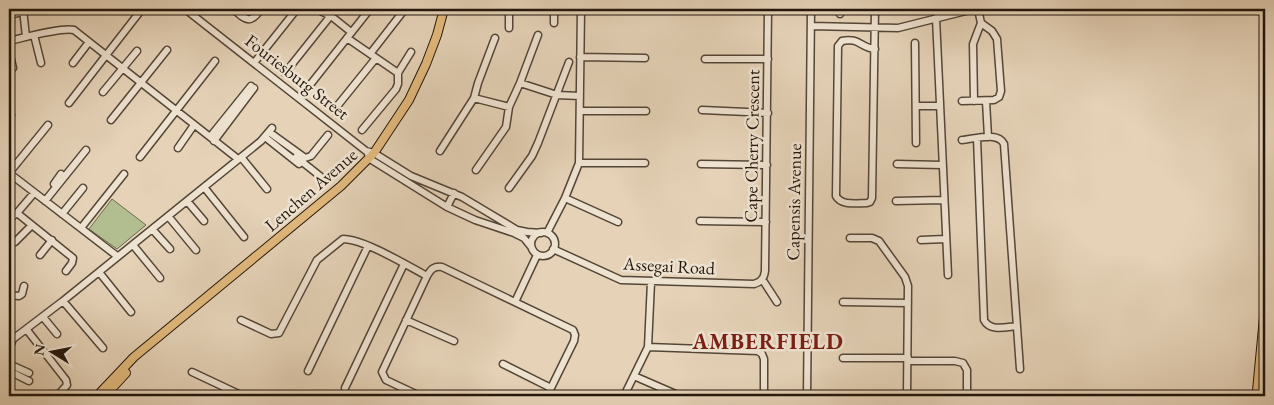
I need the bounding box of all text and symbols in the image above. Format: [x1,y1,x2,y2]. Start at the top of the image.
street label: Fouriesburg Street [241,29,354,125]
street label: Cape Cherry Crescent [739,69,764,223]
street label: Lenchen Avenue [260,143,362,236]
street label: Capensis Avenue [781,143,806,261]
street label: Assegai Road [622,252,716,279]
district label: AMBERFIELD [691,327,844,356]
north arrow [28,328,78,378]
text: N [29,342,49,357]

